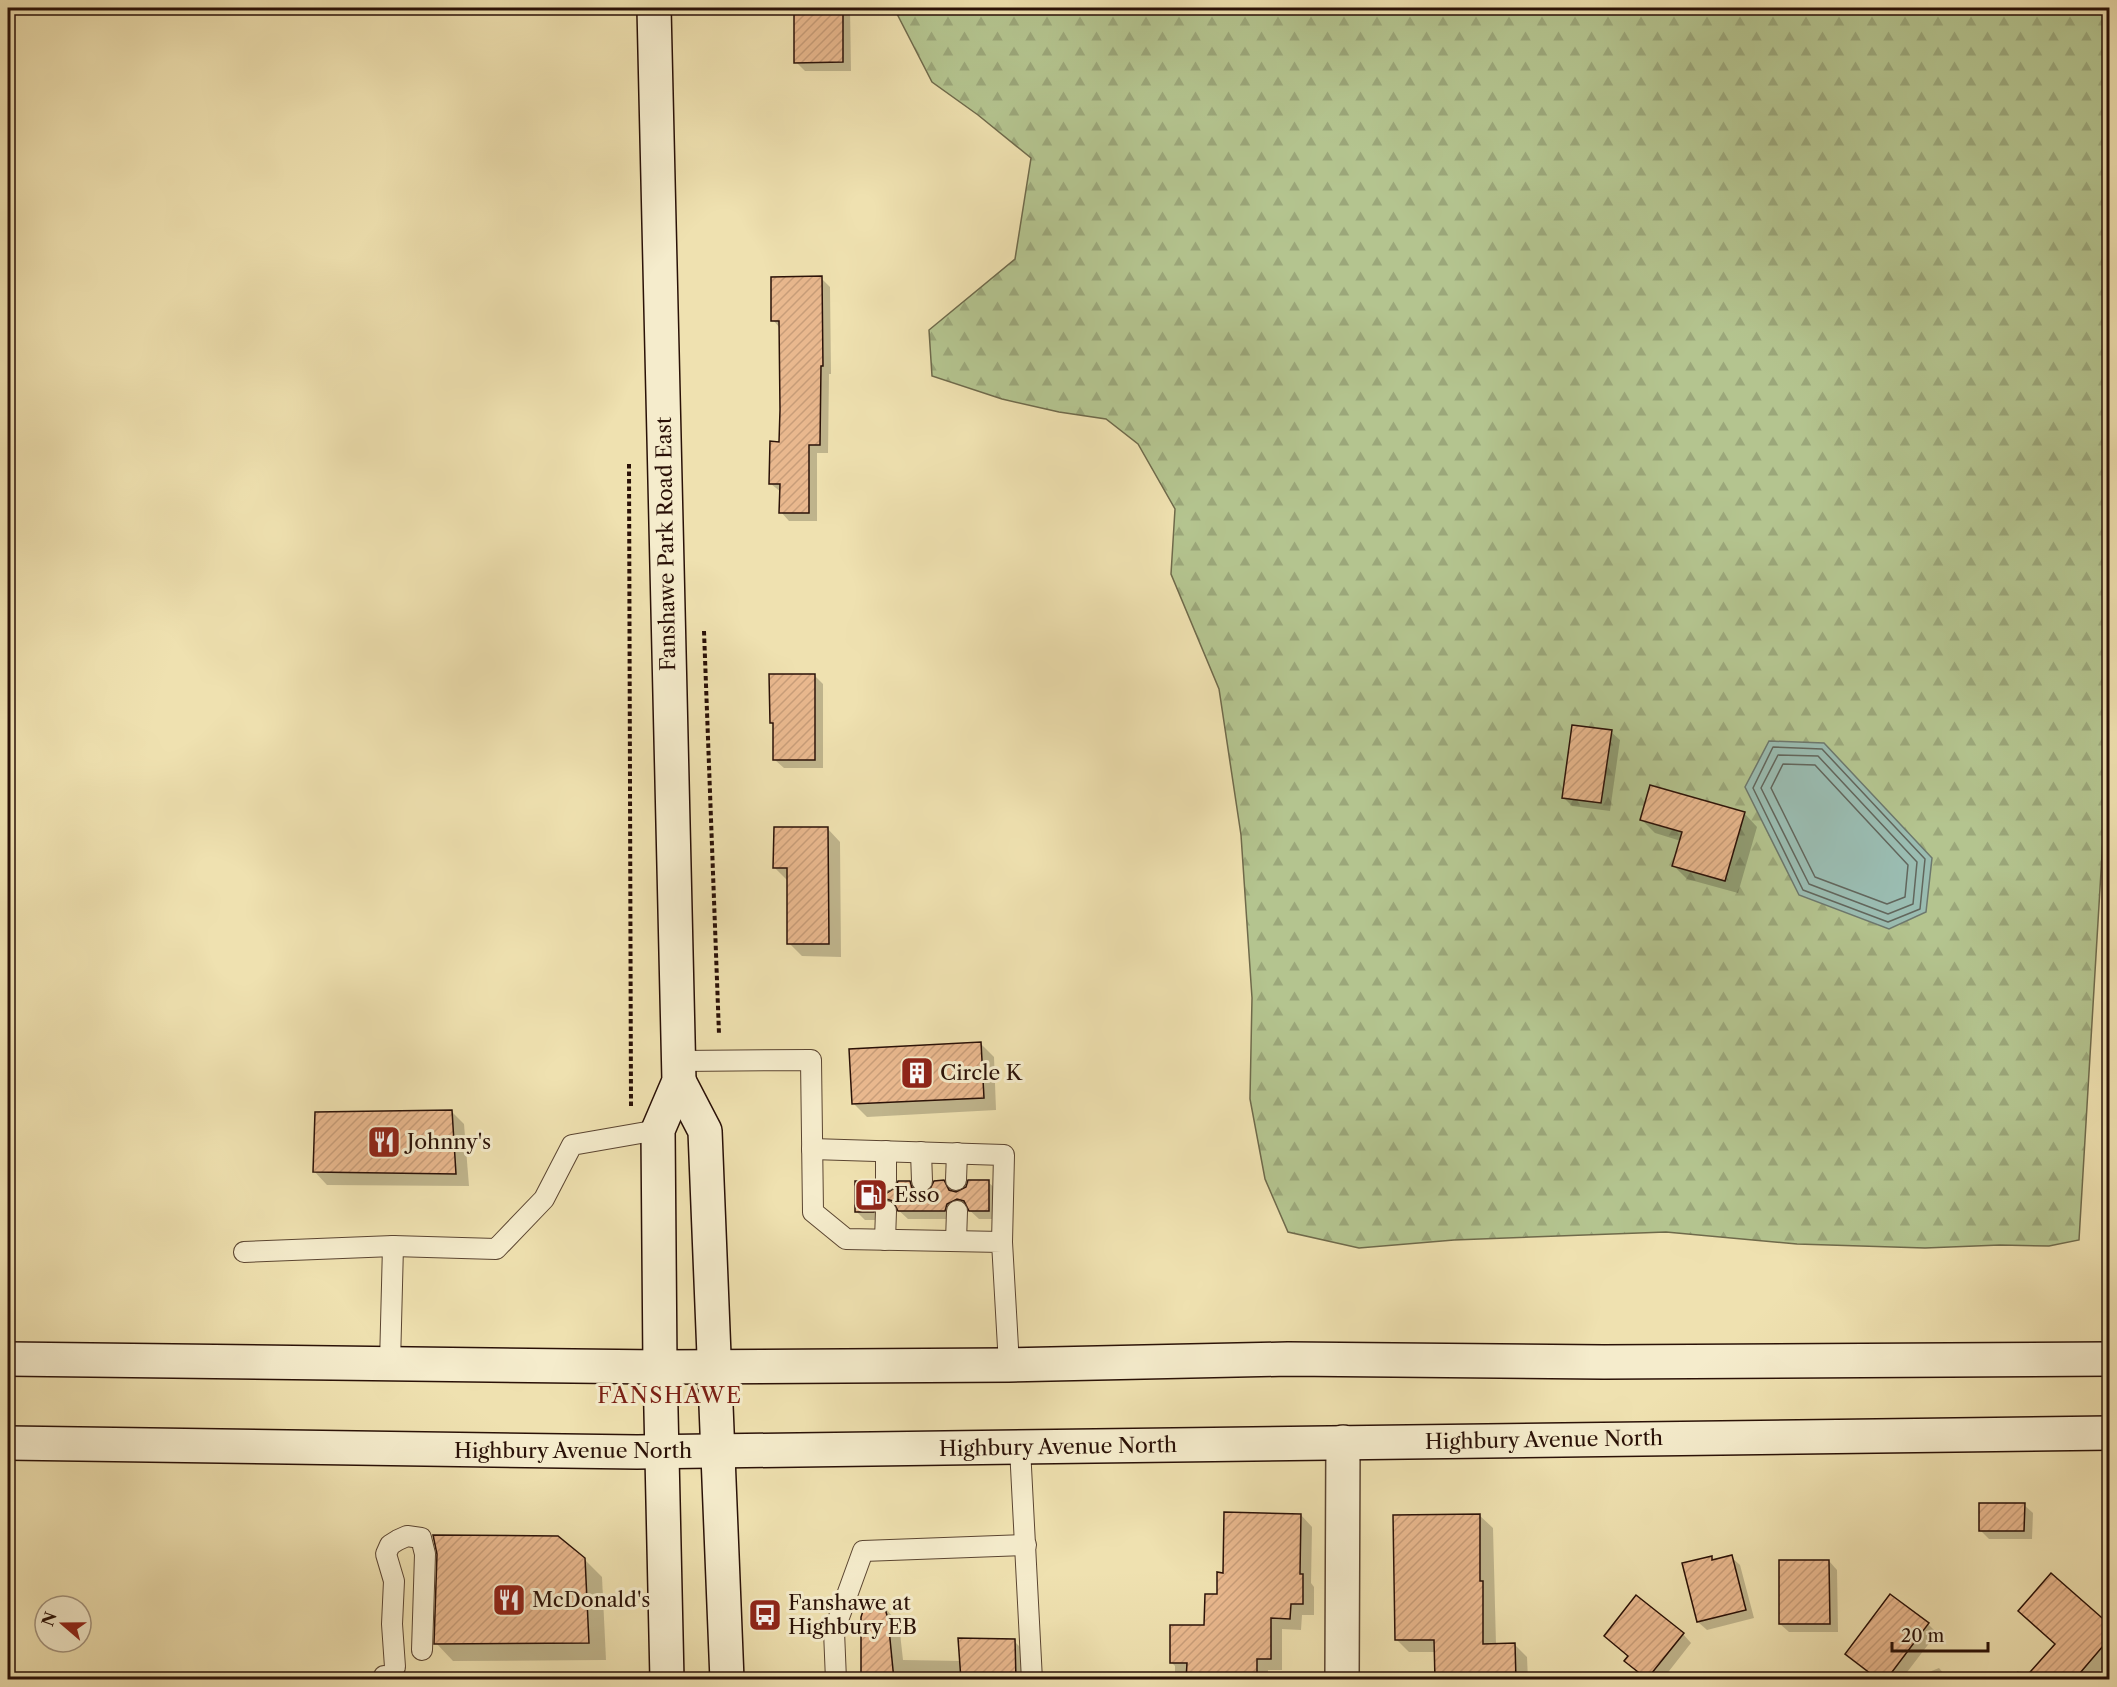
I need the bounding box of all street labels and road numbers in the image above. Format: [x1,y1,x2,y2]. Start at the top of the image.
street label: Fanshawe Park Road East [651,416,680,671]
street label: Highbury Avenue North [1425,1425,1663,1454]
street label: Highbury Avenue North [939,1432,1177,1461]
street label: Highbury Avenue North [454,1438,692,1463]

